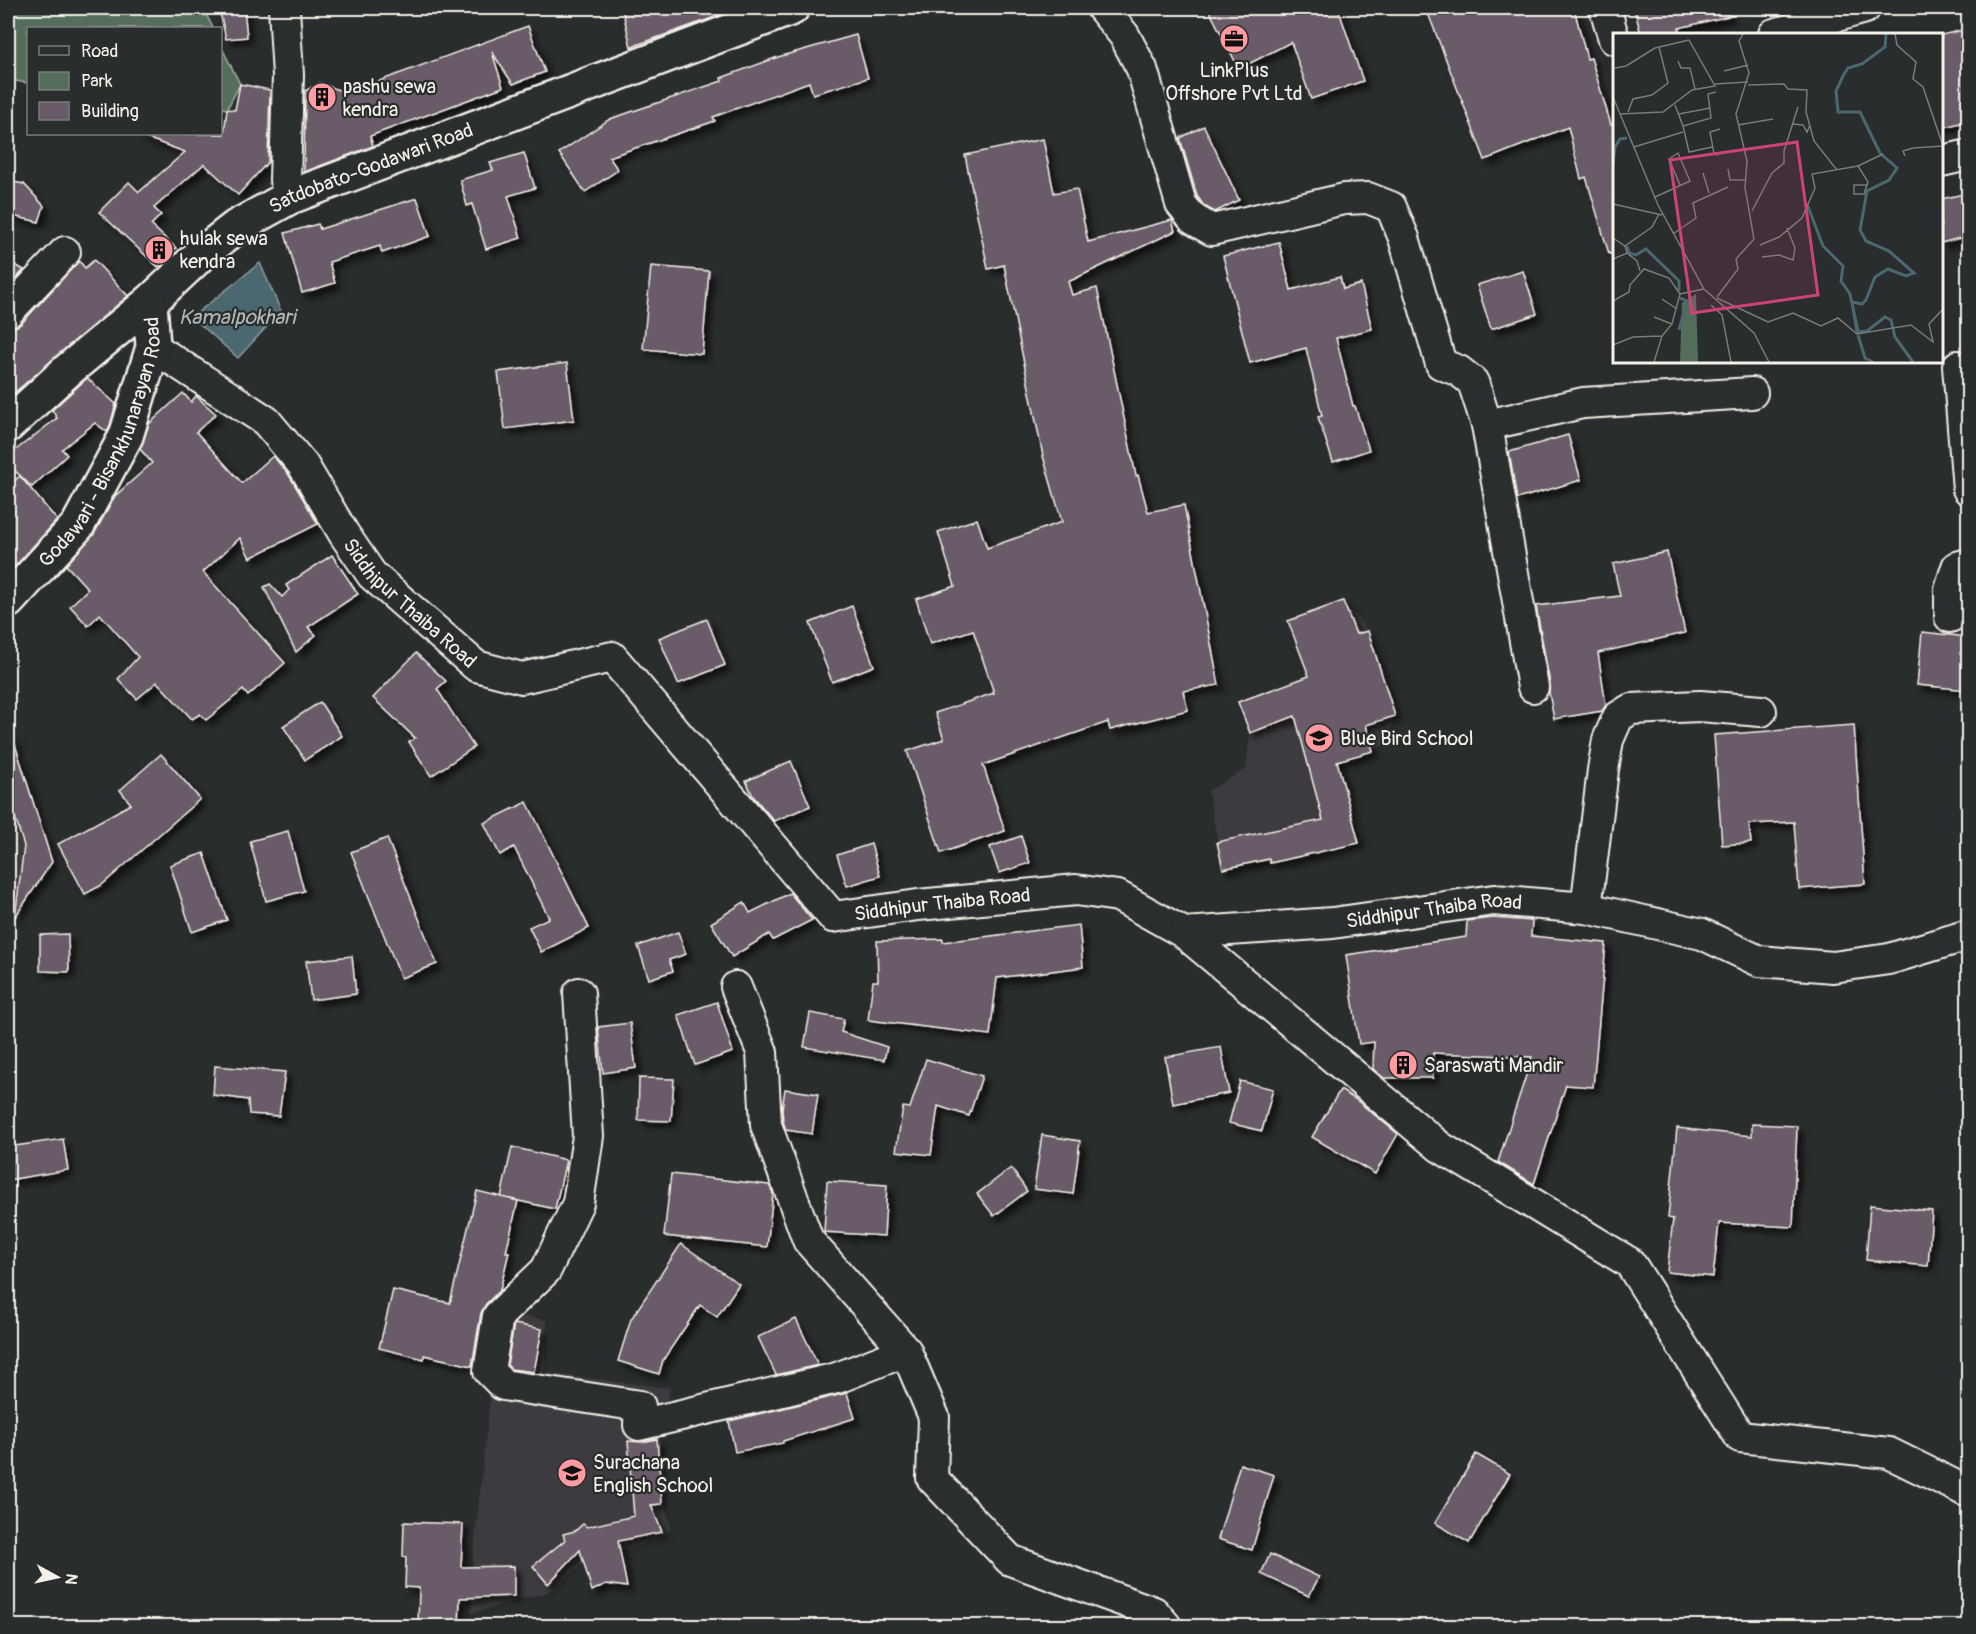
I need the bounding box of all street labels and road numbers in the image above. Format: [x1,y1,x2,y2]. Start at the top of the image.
street label: Satdobato-Godawari Road [264,117,476,219]
street label: Godawari - Bisankhunarayan Road [33,316,165,572]
street label: Siddhipur Thaiba Road [338,533,482,673]
street label: Siddhipur Thaiba Road [853,882,1032,926]
street label: Siddhipur Thaiba Road [1345,887,1523,933]

